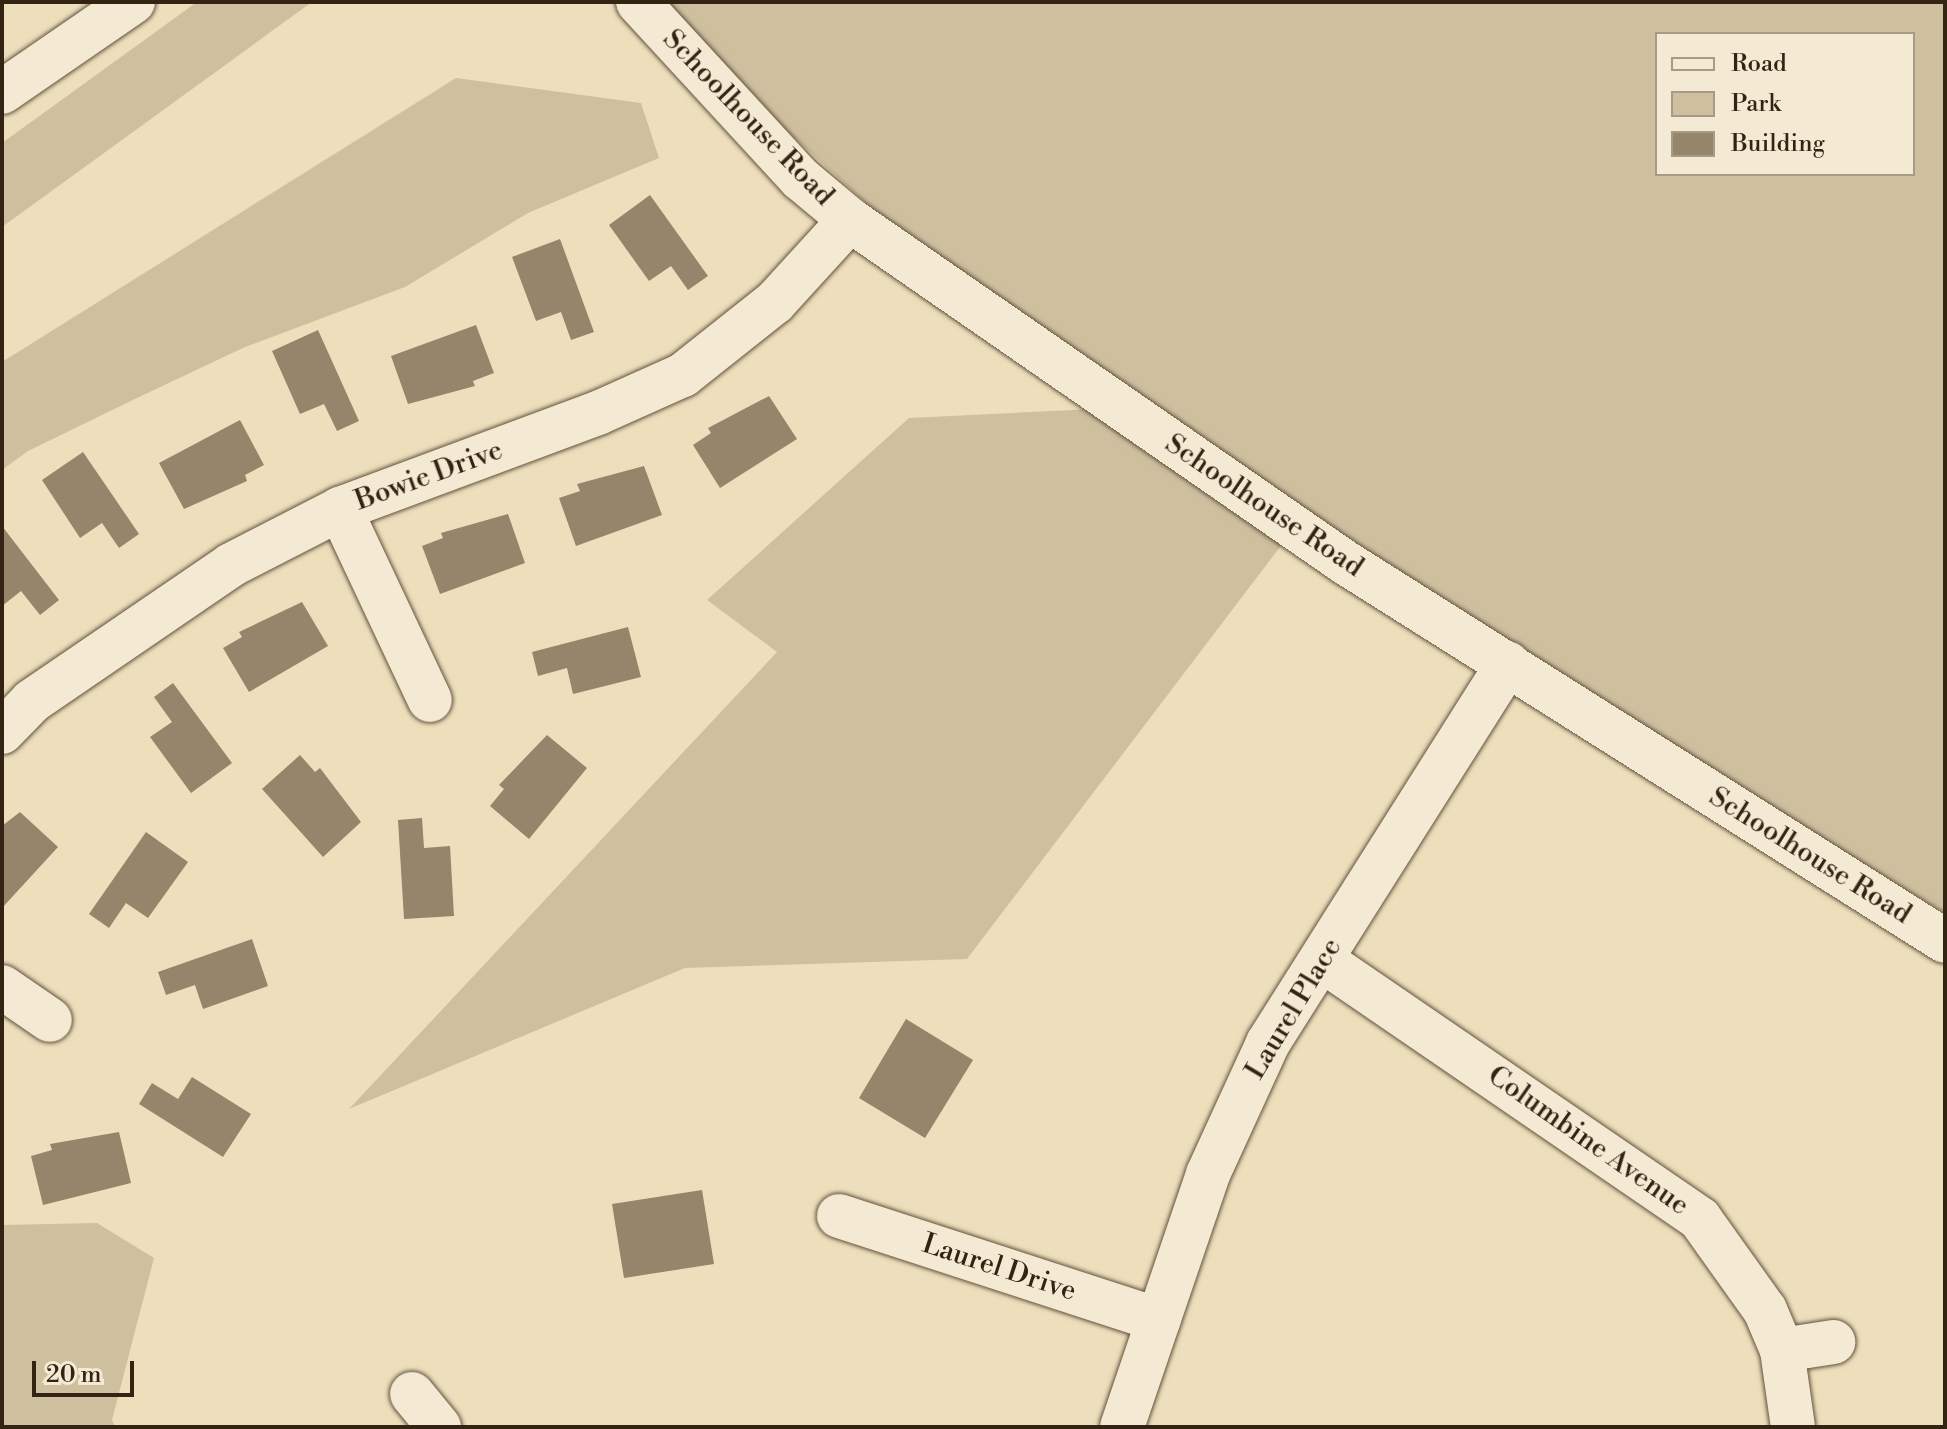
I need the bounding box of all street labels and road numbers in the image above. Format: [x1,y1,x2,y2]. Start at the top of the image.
street label: Schoolhouse Road [655,23,841,213]
street label: Schoolhouse Road [1158,427,1370,585]
street label: Bowie Drive [351,434,507,518]
street label: Schoolhouse Road [1703,780,1917,932]
street label: Laurel Place [1239,932,1349,1086]
street label: Columbine Avenue [1481,1059,1695,1223]
street label: Laurel Drive [918,1227,1080,1309]

